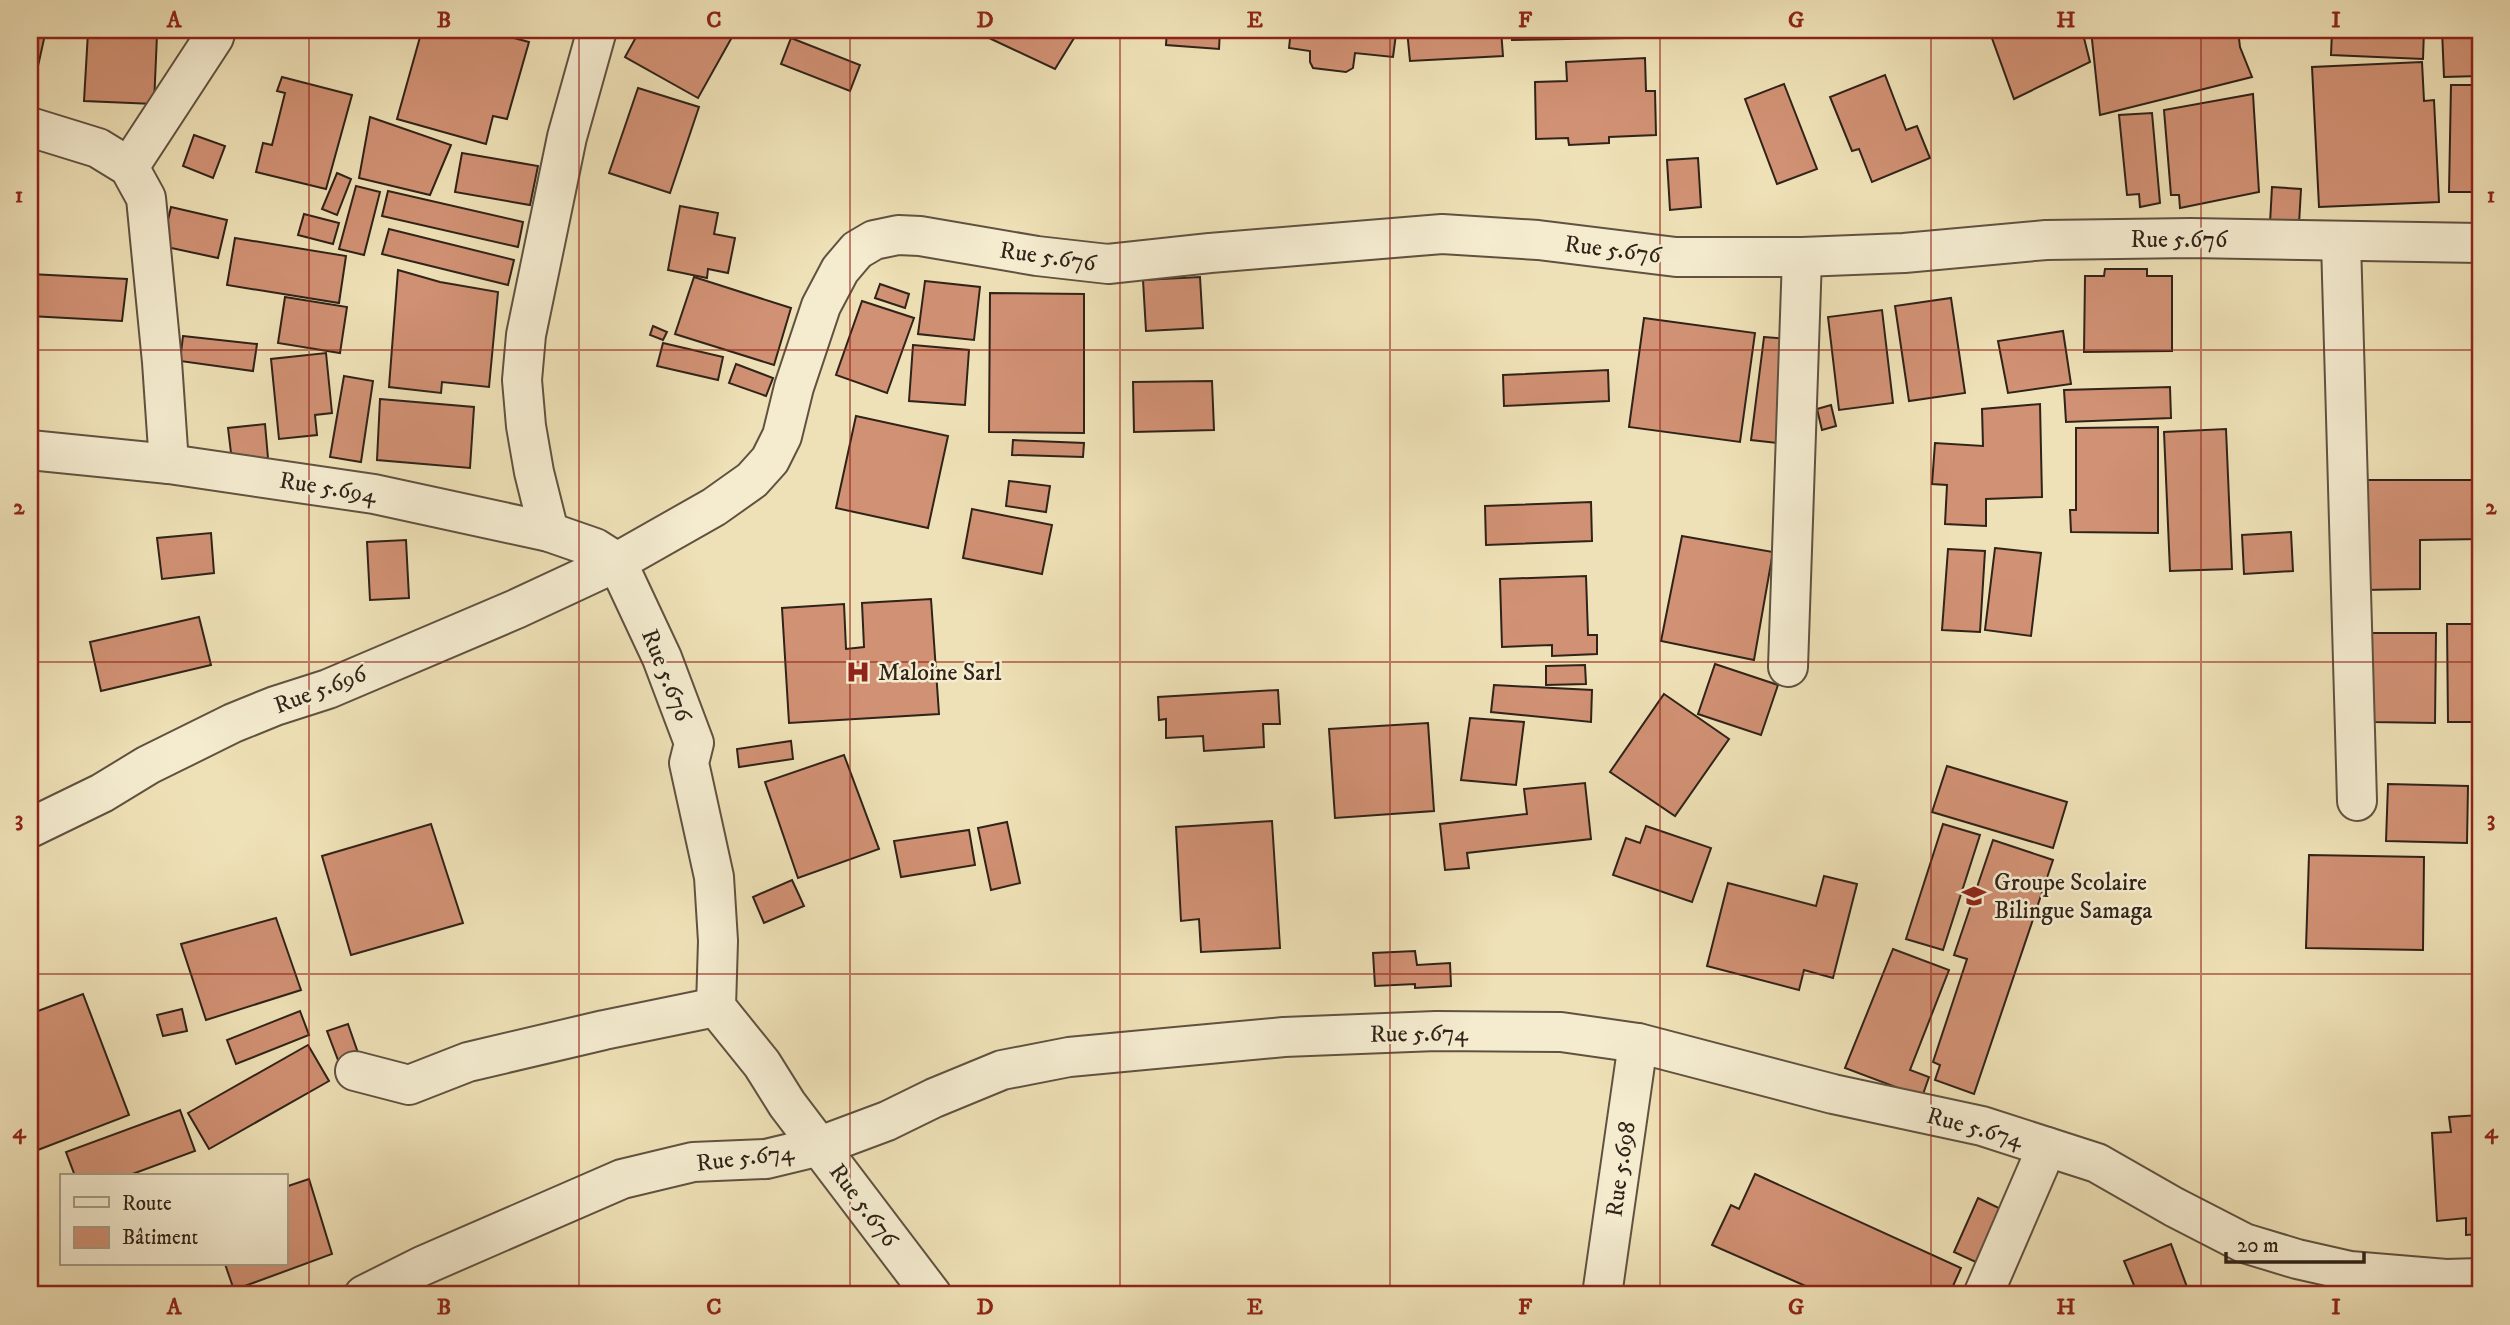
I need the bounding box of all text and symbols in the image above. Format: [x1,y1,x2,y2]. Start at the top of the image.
text: A [166,6,183,35]
text: B [437,6,451,35]
text: C [706,6,722,35]
text: D [976,6,994,35]
text: E [1247,6,1263,35]
text: F [1518,6,1533,35]
text: G [1788,6,1804,35]
text: H [2056,6,2076,35]
text: I [2331,6,2341,35]
text: 1 [15,181,23,210]
text: 1 [2487,181,2495,210]
street label: Rue 5.676 [2130,225,2229,255]
street label: Rue 5.676 [1563,229,1664,271]
street label: Rue 5.676 [998,235,1099,279]
street label: Rue 5.694 [277,466,380,511]
text: 2 [13,493,25,522]
text: 2 [2485,493,2497,522]
street label: Rue 5.676 [634,625,699,727]
street label: Rue 5.696 [270,658,372,721]
hospital icon: Maloine Sarl [844,658,872,686]
place label: Maloine Sarl [878,658,1002,688]
text: 3 [15,805,23,834]
text: 3 [2487,805,2495,834]
place label: Groupe Scolaire Bilingue Samaga [1994,868,2153,926]
school or university icon: Groupe Scolaire Bilingue Samaga [1960,882,1988,910]
street label: Rue 5.674 [1370,1018,1469,1050]
street label: Rue 5.674 [1923,1101,2027,1155]
text: 4 [12,1117,27,1146]
text: 4 [2484,1117,2499,1146]
street label: Rue 5.698 [1599,1120,1643,1219]
street label: Rue 5.674 [695,1137,797,1179]
street label: Rue 5.676 [822,1158,905,1255]
legend [60,1174,287,1266]
text: Route [122,1191,172,1217]
scale bar [2226,1220,2365,1264]
text: Bâtiment [122,1225,199,1251]
text: 20 m [2237,1233,2279,1259]
text: A [166,1293,183,1322]
text: B [437,1293,451,1322]
text: C [706,1293,722,1322]
text: D [976,1293,994,1322]
text: E [1247,1293,1263,1322]
text: F [1518,1293,1533,1322]
text: G [1788,1293,1804,1322]
text: H [2056,1293,2076,1322]
text: I [2331,1293,2341,1322]

